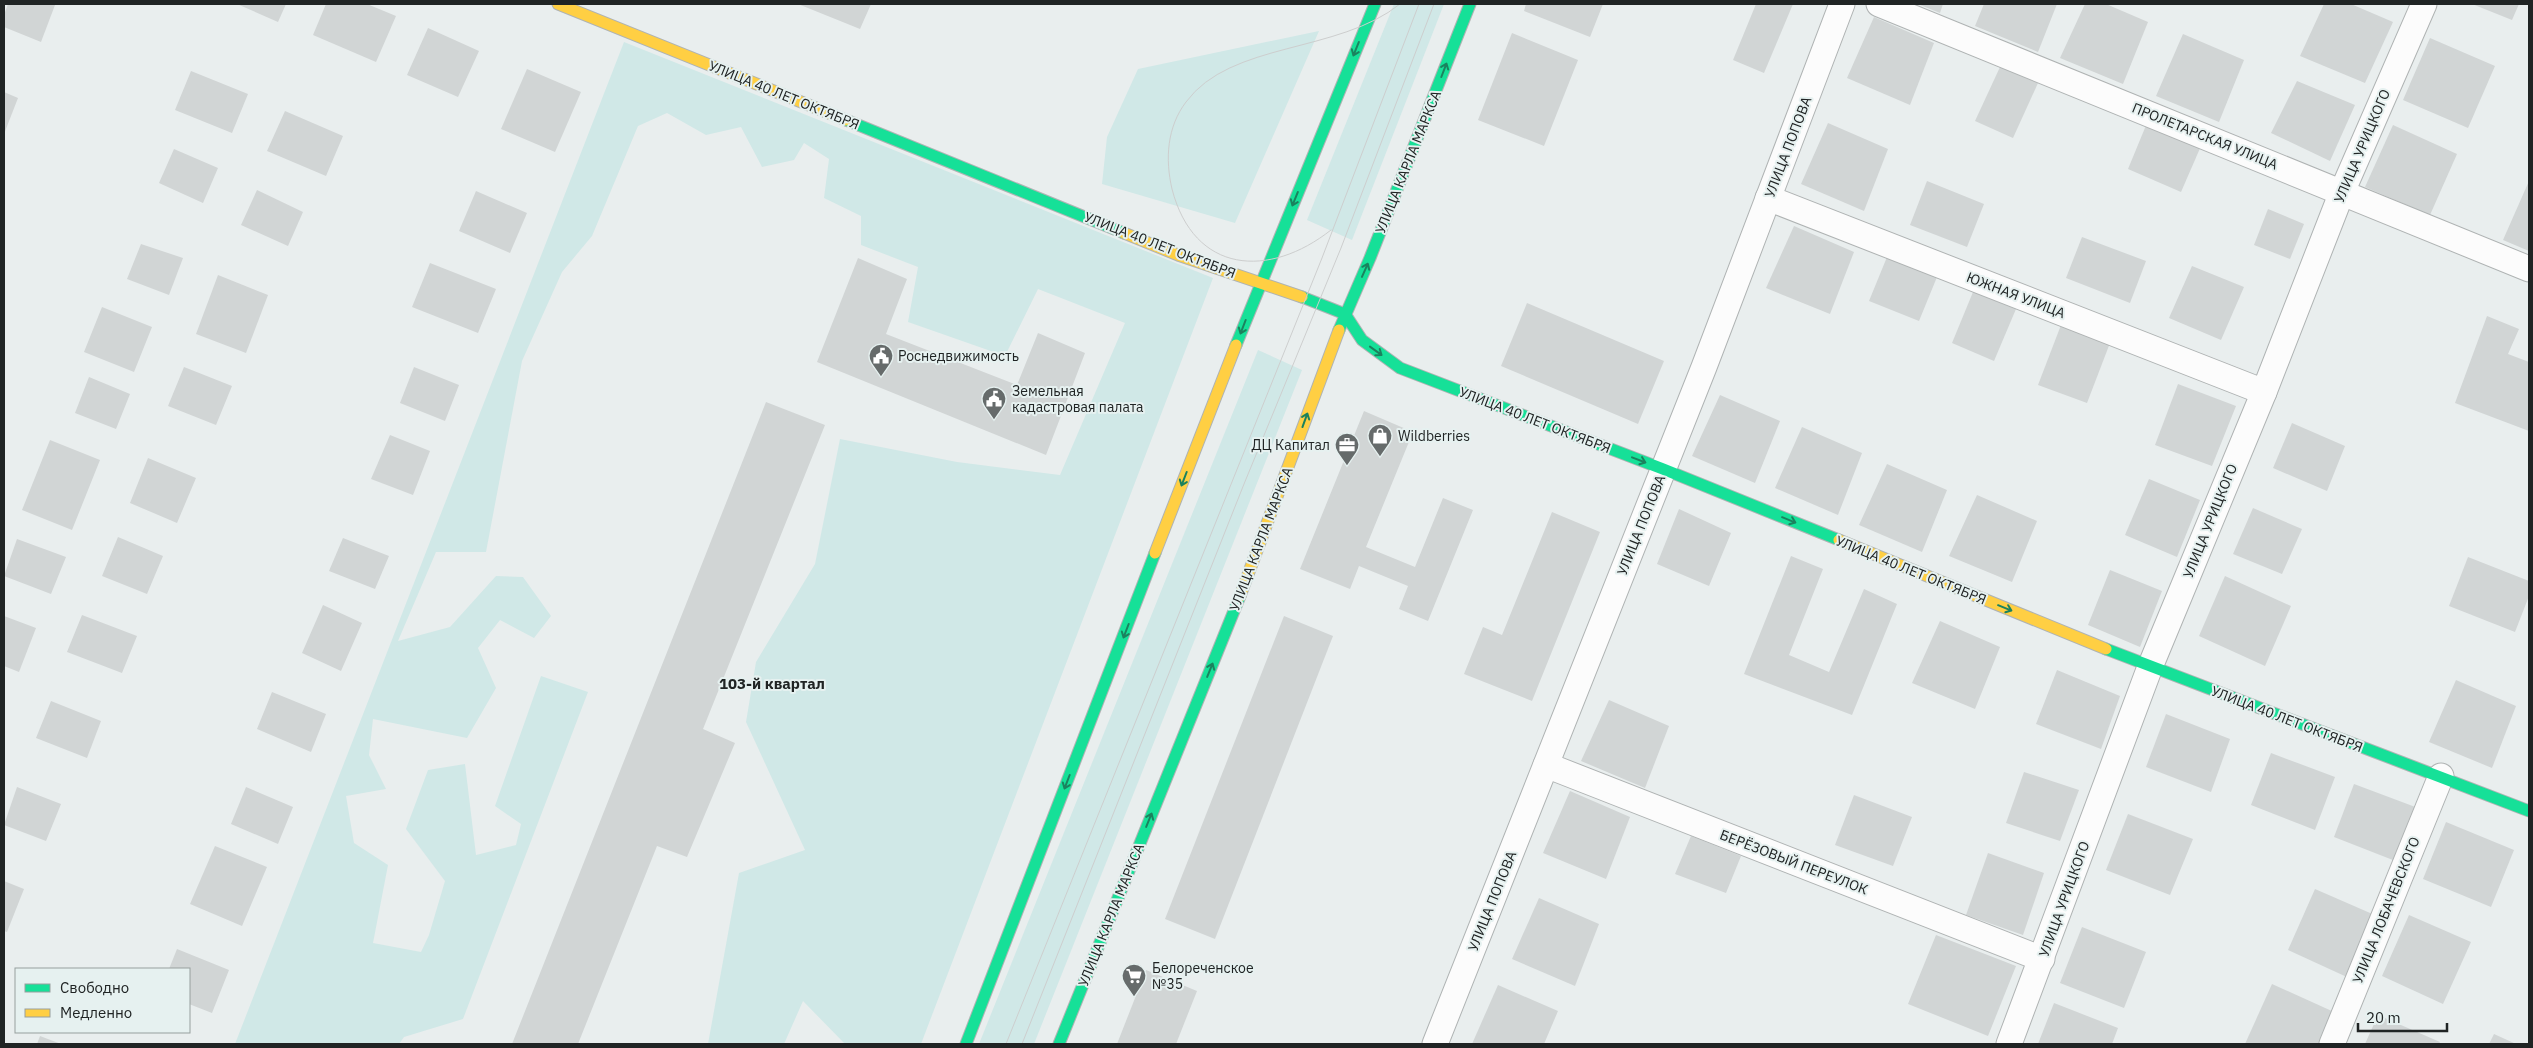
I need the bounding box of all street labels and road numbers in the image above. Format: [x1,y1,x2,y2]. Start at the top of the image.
street label: УЛИЦА 40 ЛЕТ ОКТЯБРЯ [706,56,862,134]
street label: УЛИЦА УРИЦКОГО [2330,86,2394,206]
street label: УЛИЦА КАРЛА МАРКСА [1371,88,1445,236]
street label: УЛИЦА ПОПОВА [1760,94,1816,200]
street label: ПРОЛЕТАРСКАЯ УЛИЦА [2129,99,2281,173]
street label: УЛИЦА 40 ЛЕТ ОКТЯБРЯ [1082,208,1238,282]
street label: ЮЖНАЯ УЛИЦА [1964,268,2068,322]
street label: УЛИЦА 40 ЛЕТ ОКТЯБРЯ [1457,383,1613,457]
street label: УЛИЦА УРИЦКОГО [2179,461,2241,581]
street label: УЛИЦА КАРЛА МАРКСА [1225,464,1297,614]
street label: УЛИЦА ПОПОВА [1613,472,1669,578]
street label: УЛИЦА 40 ЛЕТ ОКТЯБРЯ [1833,531,1989,609]
street label: УЛИЦА 40 ЛЕТ ОКТЯБРЯ [2209,682,2365,756]
street label: БЕРЁЗОВЫЙ ПЕРЕУЛОК [1717,824,1871,899]
street label: УЛИЦА ЛОБАЧЕВСКОГО [2348,834,2424,986]
street label: УЛИЦА УРИЦКОГО [2035,839,2093,959]
street label: УЛИЦА КАРЛА МАРКСА [1074,841,1148,989]
street label: УЛИЦА ПОПОВА [1464,848,1520,954]

